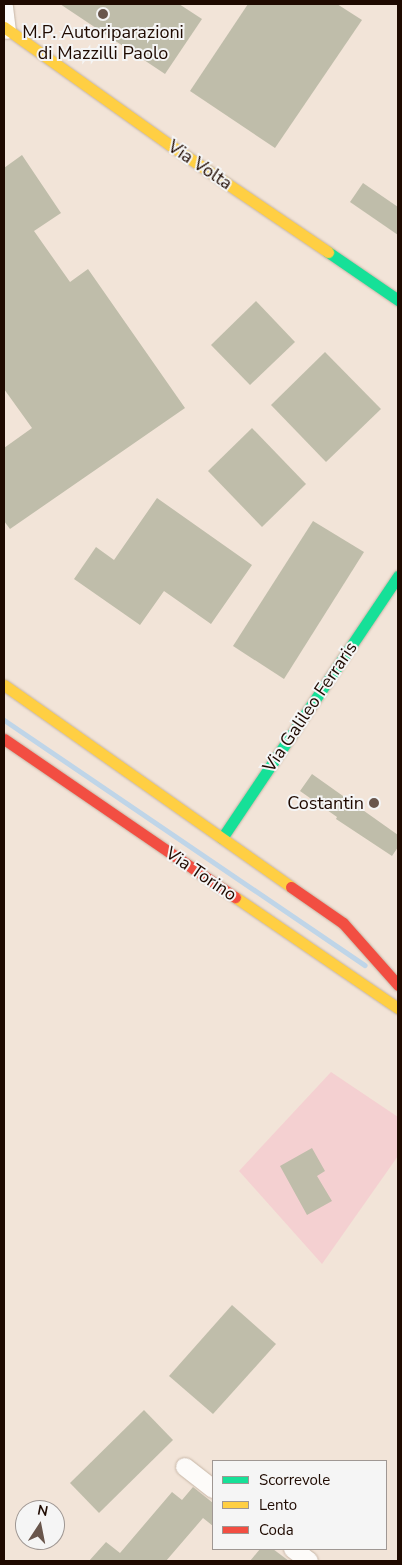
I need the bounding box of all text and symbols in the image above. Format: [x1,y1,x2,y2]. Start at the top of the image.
marker: M.P. Autoriparazioni di Mazzilli Paolo [97,8,109,20]
place label: M.P. Autoriparazioni di Mazzilli Paolo [22,22,184,64]
street label: Via Volta [164,136,236,194]
street label: Via Galileo Ferraris [258,638,362,776]
place label: Costantin [287,792,364,814]
marker: Costantin [368,797,380,809]
street label: Via Torino [161,842,241,906]
legend [212,1460,387,1550]
text: Scorrevole [259,1470,330,1490]
text: Lento [259,1495,297,1515]
north arrow [15,1500,65,1550]
text: N [36,1500,50,1521]
text: Coda [259,1520,294,1540]

